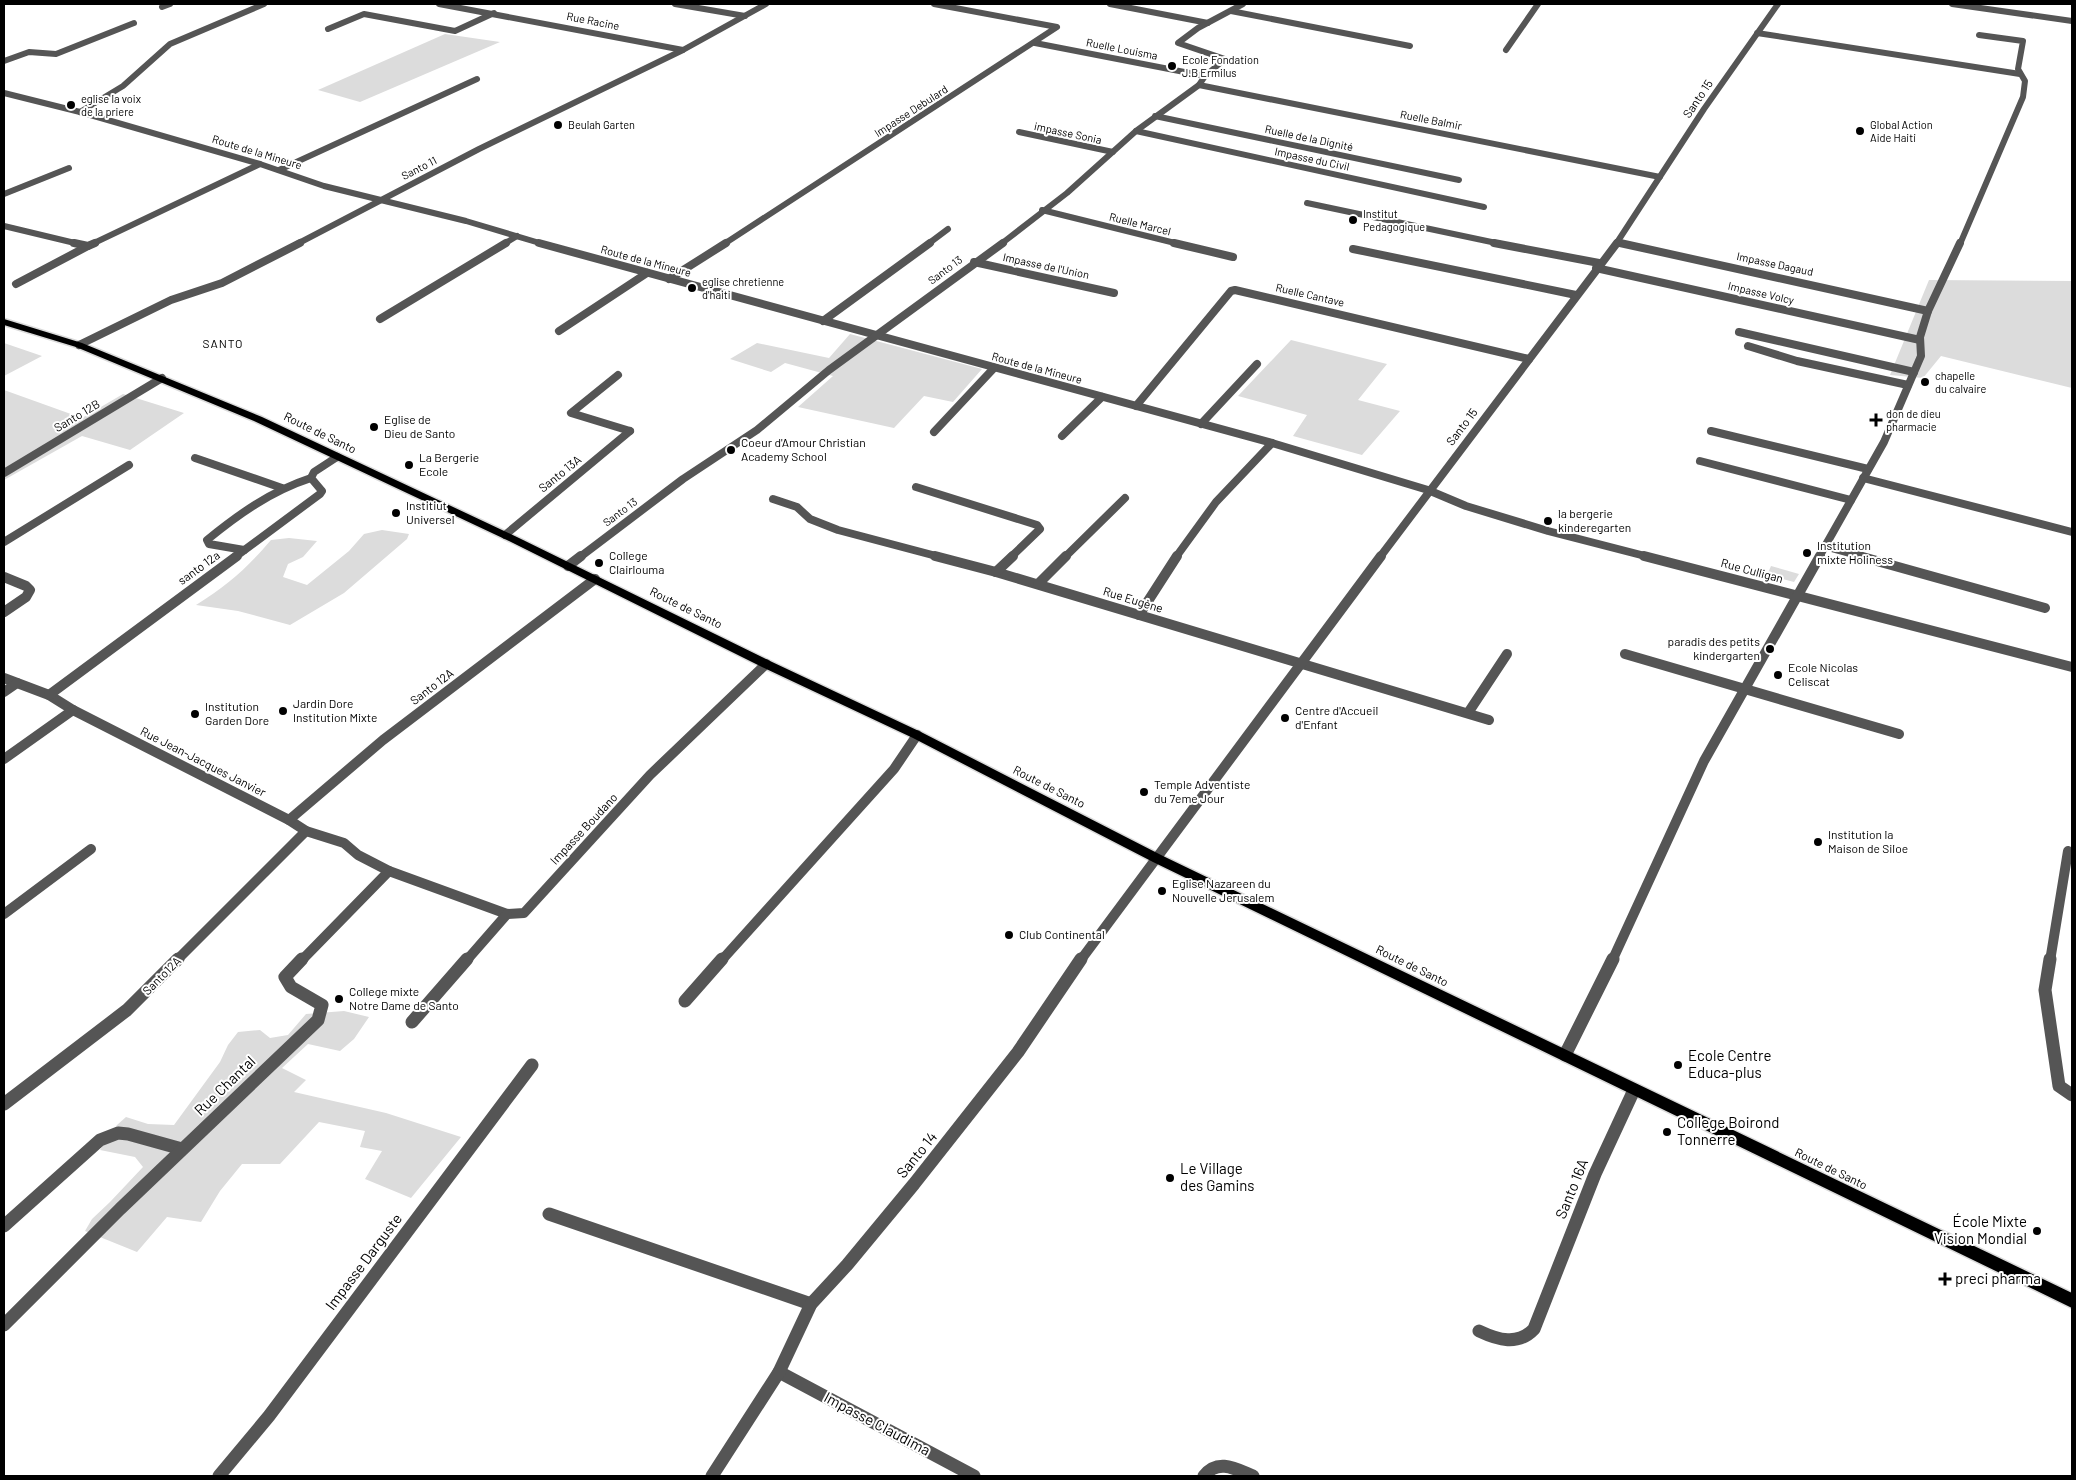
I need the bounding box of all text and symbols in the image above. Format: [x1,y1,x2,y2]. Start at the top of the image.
street label: Rue Racine [566,9,621,32]
street label: Ruelle Louisma [1085,35,1159,62]
place label: Ecole Fondation J.B Ermilus [1182,53,1259,79]
marker: Ecole Fondation J.B Ermilus [1166,60,1178,72]
street label: Santo 15 [1679,77,1715,120]
street label: Impasse Debulard [872,82,950,139]
place label: eglise la voix de la priere [81,92,141,118]
marker: eglise la voix de la priere [65,99,77,111]
street label: Ruelle Balmir [1399,107,1463,132]
place label: Beulah Garten [568,118,635,131]
place label: Global Action Aide Haiti [1870,118,1933,144]
marker: Beulah Garten [552,119,564,131]
street label: impasse Sonia [1033,119,1103,146]
street label: Ruelle de la Dignité [1264,122,1355,153]
marker: Global Action Aide Haiti [1854,125,1866,137]
street label: Route de la Mineure [211,132,304,171]
street label: Impasse du Civil [1273,144,1351,173]
street label: Santo 11 [399,153,439,182]
place label: Institut Pedagogique [1363,207,1425,233]
street label: Ruelle Marcel [1108,210,1172,237]
marker: Institut Pedagogique [1347,214,1359,226]
street label: Route de la Mineure [600,242,693,279]
street label: Impasse Dagaud [1736,249,1815,278]
street label: Impasse de l'Union [1002,250,1091,281]
street label: Santo 13 [925,253,964,287]
place label: eglise chretienne d'haiti [702,275,784,301]
street label: Impasse Volcy [1727,279,1795,306]
street label: Ruelle Cantave [1274,280,1346,309]
marker: eglise chretienne d'haiti [686,282,698,294]
district label: SANTO [202,336,244,350]
street label: Route de la Mineure [991,349,1084,386]
place label: chapelle du calvaire [1935,369,1986,395]
marker: chapelle du calvaire [1919,376,1931,388]
street label: Santo 12B [51,396,102,434]
street label: Santo 15 [1443,405,1480,448]
place label: don de dieu pharmacie [1886,407,1941,433]
street label: Route de Santo [282,409,359,456]
place label: Eglise de Dieu de Santo [384,412,455,440]
marker: don de dieu pharmacie [1870,414,1882,426]
marker: Eglise de Dieu de Santo [368,421,380,433]
place label: Coeur d'Amour Christian Academy School [741,435,866,463]
marker: Coeur d'Amour Christian Academy School [725,444,737,456]
place label: La Bergerie Ecole [419,450,479,478]
street label: Santo 13A [535,452,583,495]
marker: La Bergerie Ecole [403,459,415,471]
street label: Santo 13 [600,495,639,529]
place label: Institiut Universel [406,498,454,526]
place label: la bergerie kinderegarten [1558,506,1631,534]
marker: Institiut Universel [390,507,402,519]
marker: la bergerie kinderegarten [1542,515,1554,527]
place label: Institution mixte Holiness [1817,538,1893,566]
street label: santo 12a [175,547,222,587]
marker: Institution mixte Holiness [1801,547,1813,559]
place label: College Clairlouma [609,548,664,576]
street label: Rue Culligan [1720,555,1785,585]
marker: College Clairlouma [593,557,605,569]
street label: Rue Eugène [1102,583,1165,615]
street label: Route de Santo [648,584,725,631]
place label: paradis des petits kindergarten [1668,634,1760,662]
marker: paradis des petits kindergarten [1764,643,1776,655]
place label: Ecole Nicolas Celiscat [1788,660,1858,688]
street label: Santo 12A [407,665,456,707]
marker: Ecole Nicolas Celiscat [1772,669,1784,681]
place label: Jardin Dore Institution Mixte [293,696,377,724]
place label: Institution Garden Dore [205,699,269,727]
place label: Centre d'Accueil d'Enfant [1295,703,1378,731]
marker: Jardin Dore Institution Mixte [277,705,289,717]
marker: Institution Garden Dore [189,708,201,720]
marker: Centre d'Accueil d'Enfant [1279,712,1291,724]
street label: Rue Jean-Jacques Janvier [138,723,269,799]
street label: Route de Santo [1011,762,1088,810]
place label: Temple Adventiste du 7eme Jour [1154,777,1250,805]
marker: Temple Adventiste du 7eme Jour [1138,786,1150,798]
street label: Impasse Boudano [547,790,620,867]
place label: Institution la Maison de Siloe [1828,827,1908,855]
marker: Institution la Maison de Siloe [1812,836,1824,848]
place label: Eglise Nazareen du Nouvelle Jerusalem [1172,876,1274,904]
marker: Eglise Nazareen du Nouvelle Jerusalem [1156,885,1168,897]
place label: Club Continental [1019,927,1105,941]
marker: Club Continental [1003,929,1015,941]
street label: Route de Santo [1374,942,1451,989]
street label: Santo12A [139,953,183,997]
place label: College mixte Notre Dame de Santo [349,984,459,1012]
marker: College mixte Notre Dame de Santo [333,993,345,1005]
place label: Ecole Centre Educa-plus [1688,1046,1771,1081]
street label: Rue Chantal [190,1052,259,1119]
marker: Ecole Centre Educa-plus [1672,1059,1684,1071]
place label: College Boirond Tonnerre [1677,1113,1779,1148]
marker: College Boirond Tonnerre [1661,1126,1673,1138]
street label: Santo 14 [892,1128,940,1181]
street label: Route de Santo [1793,1145,1870,1192]
street label: Santo 16A [1551,1156,1591,1221]
place label: Le Village des Gamins [1180,1159,1255,1194]
marker: Le Village des Gamins [1164,1172,1176,1184]
street label: Impasse Darguste [321,1210,405,1313]
place label: École Mixte Vision Mondial [1934,1212,2027,1247]
marker: École Mixte Vision Mondial [2031,1225,2043,1237]
place label: preci pharma [1955,1269,2041,1287]
marker: preci pharma [1939,1273,1951,1285]
street label: Impasse Claudima [821,1388,934,1459]

